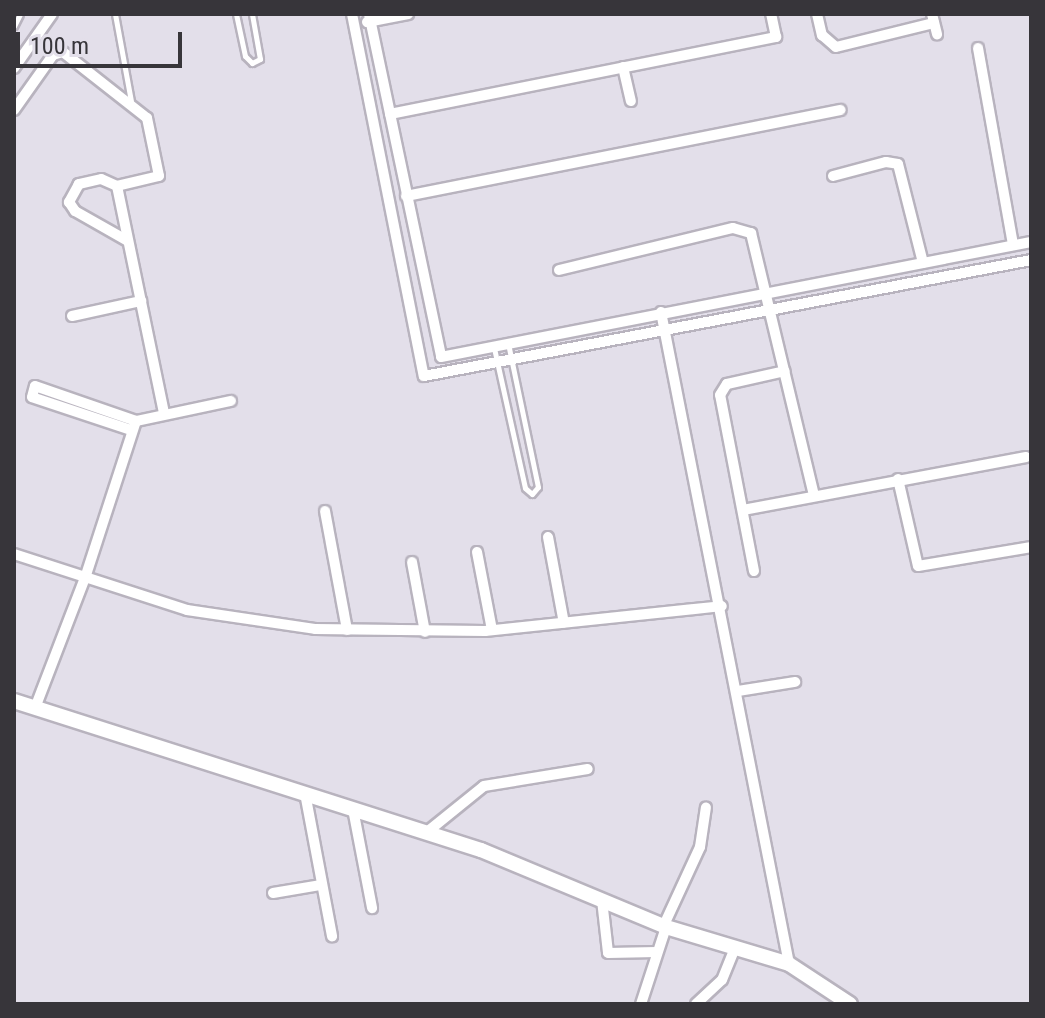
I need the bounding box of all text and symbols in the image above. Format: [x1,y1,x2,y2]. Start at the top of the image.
scale bar [20,16,186,66]
text: 100 m [30,32,89,60]

